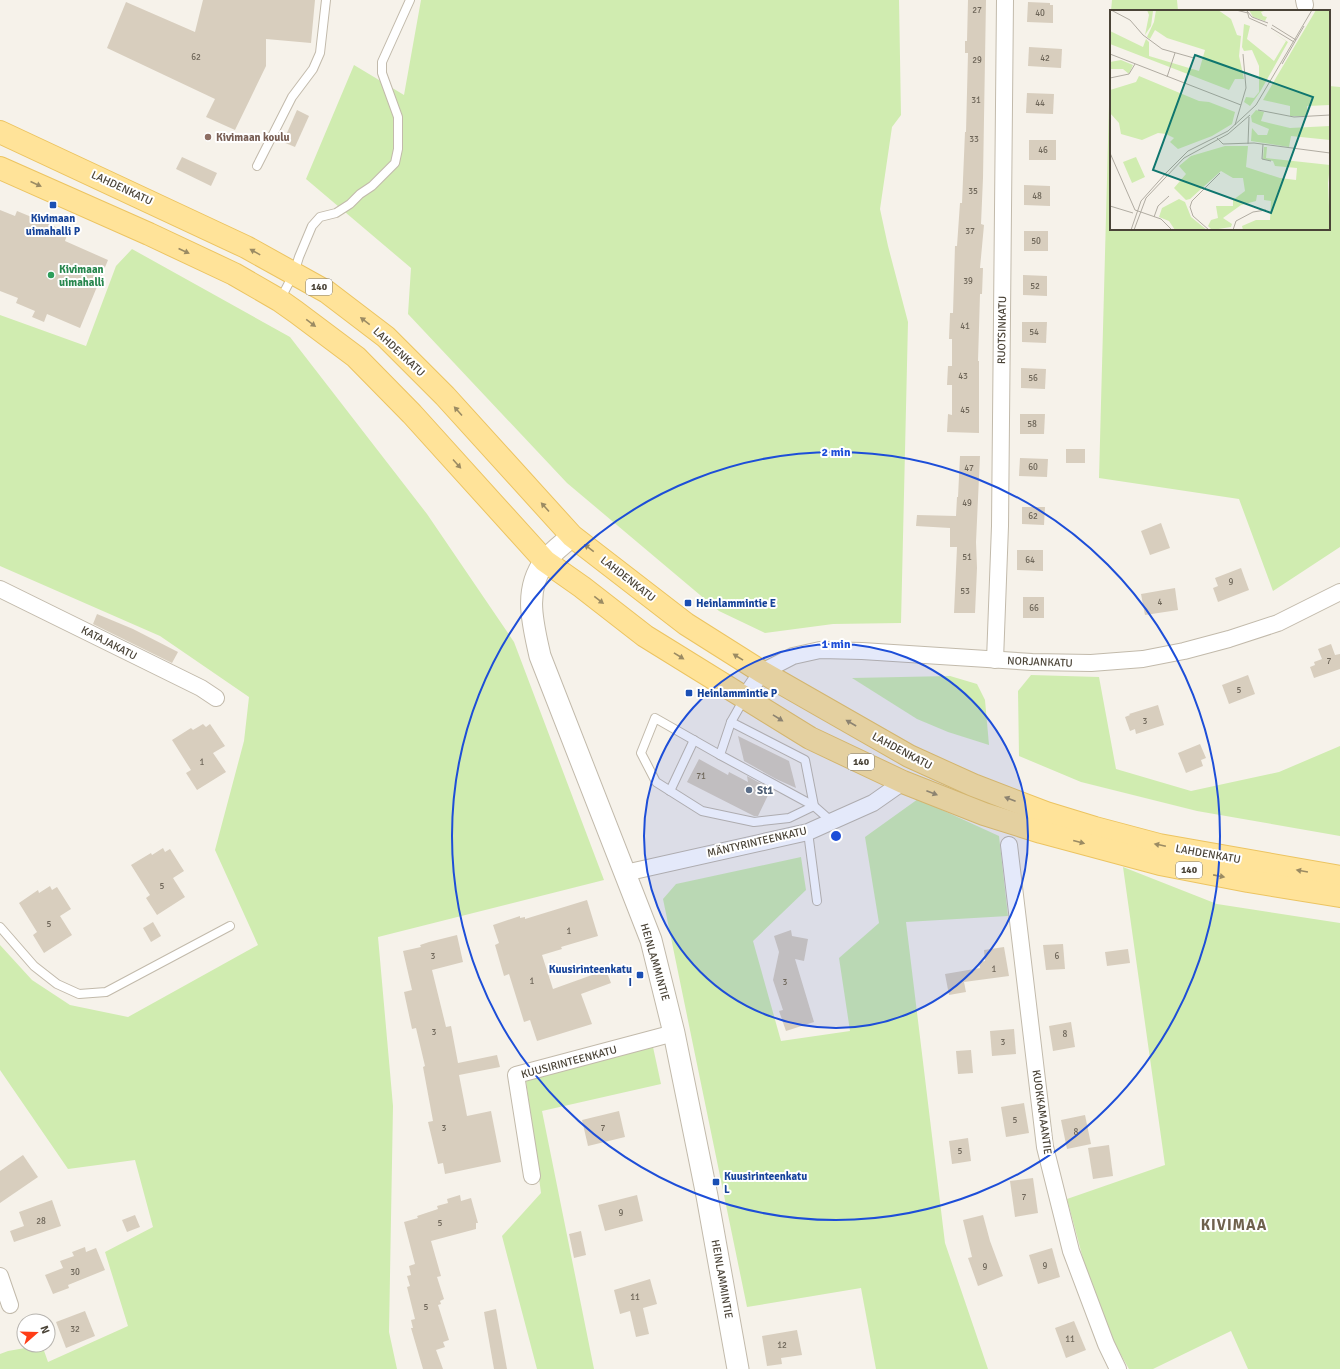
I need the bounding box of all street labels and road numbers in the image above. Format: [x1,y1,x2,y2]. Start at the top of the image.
street label: LAHDENKATU [89,168,155,208]
road number: 140 [306,279,332,295]
street label: RUOTSINKATU [995,296,1009,364]
street label: LAHDENKATU [370,325,428,379]
street label: LAHDENKATU [598,554,658,604]
street label: KATAJAKATU [79,623,139,663]
street label: NORJANKATU [1007,654,1073,670]
street label: LAHDENKATU [870,730,934,772]
road number: 140 [848,754,874,770]
street label: MÄNTYRINTEENKATU [706,823,808,860]
street label: LAHDENKATU [1174,842,1242,866]
road number: 140 [1176,862,1202,878]
street label: HEINLAMMINTIE [638,922,672,1002]
street label: KUUSIRINTEENKATU [520,1043,618,1081]
street label: KUOKKAMAANTIE [1030,1069,1054,1155]
street label: HEINLAMMINTIE [709,1238,735,1320]

